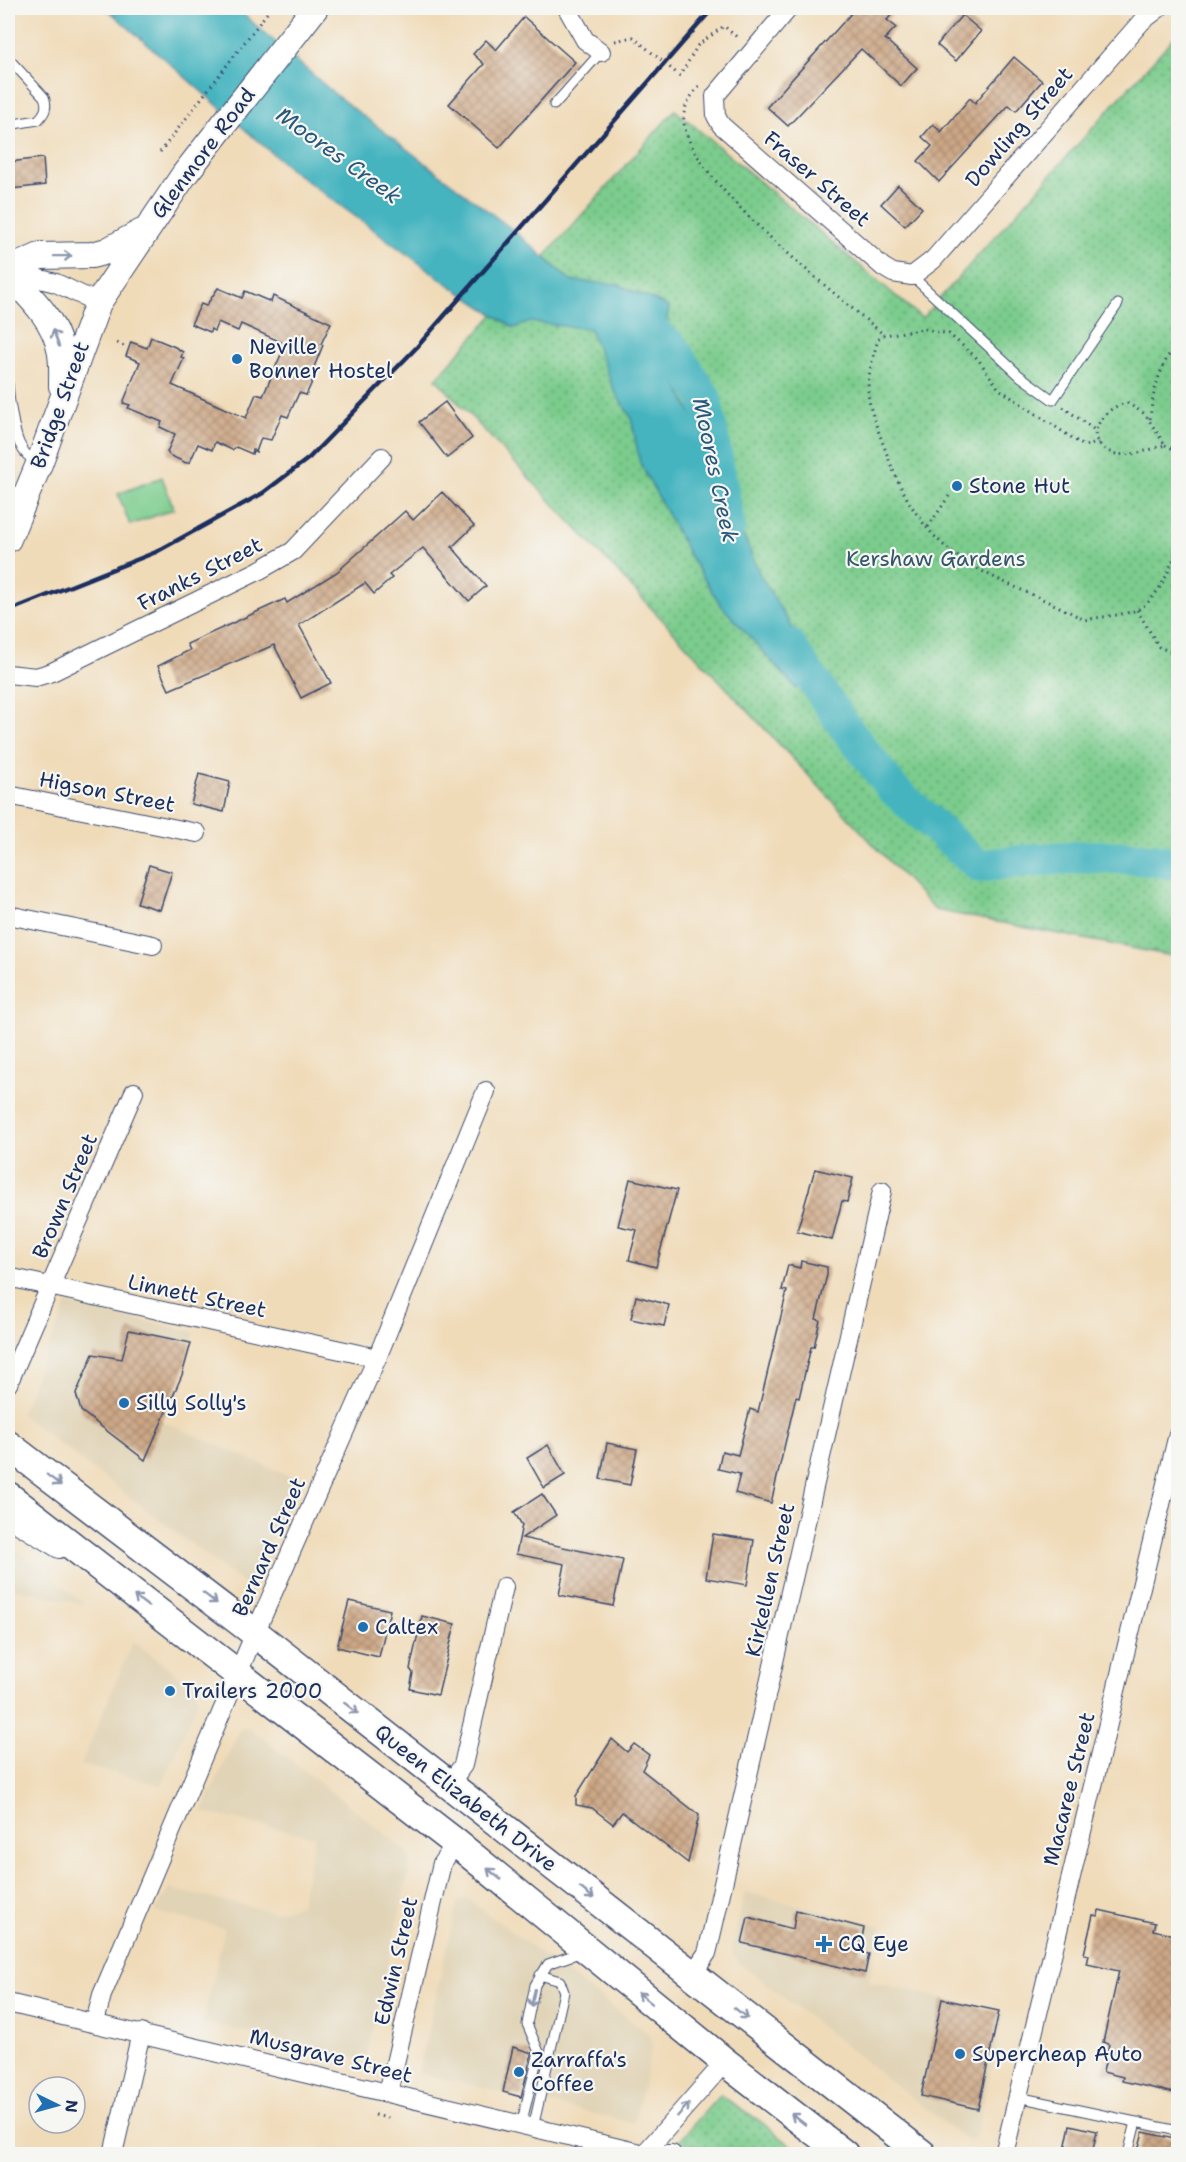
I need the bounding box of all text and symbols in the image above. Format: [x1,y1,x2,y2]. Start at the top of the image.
street label: Dowling Street [959,61,1079,193]
street label: Glenmore Road [144,82,262,224]
water label: Moores Creek [271,100,407,211]
street label: Fraser Street [758,125,876,233]
one-way arrow [53,250,73,262]
one-way arrow [50,329,61,347]
place label: Neville Bonner Hostel [249,333,393,385]
street label: Bridge Street [24,337,96,473]
marker: Neville Bonner Hostel [230,352,244,366]
water label: Moores Creek [686,395,745,546]
place label: Stone Hut [969,472,1070,500]
marker: Stone Hut [950,479,964,493]
street label: Franks Street [133,531,267,617]
park label: Kershaw Gardens [846,545,1026,573]
street label: Higson Street [37,765,177,819]
street label: Brown Street [26,1129,104,1263]
street label: Linnett Street [125,1268,269,1324]
place label: Silly Solly's [136,1389,247,1417]
marker: Silly Solly's [117,1396,131,1410]
street label: Bernard Street [226,1473,312,1621]
one-way arrow [46,1474,62,1487]
street label: Kirkellen Street [739,1500,801,1660]
one-way arrow [201,1592,217,1604]
one-way arrow [134,1595,150,1608]
place label: Caltex [375,1613,438,1641]
marker: Caltex [356,1620,370,1634]
place label: Trailers 2000 [182,1677,322,1705]
marker: Trailers 2000 [163,1684,177,1698]
one-way arrow [342,1701,358,1714]
street label: Macaree Street [1036,1709,1102,1869]
street label: Queen Elizabeth Drive [369,1718,563,1878]
one-way arrow [486,1868,502,1881]
one-way arrow [578,1886,594,1899]
street label: Edwin Street [368,1894,424,2028]
place label: CQ Eye [838,1930,909,1958]
marker: CQ Eye [815,1935,833,1953]
one-way arrow [526,1988,538,2007]
one-way arrow [637,1991,653,2004]
one-way arrow [732,2006,748,2019]
street label: Musgrave Street [247,2022,415,2090]
place label: Supercheap Auto [972,2040,1142,2068]
place label: Zarraffa's Coffee [531,2046,627,2098]
marker: Supercheap Auto [953,2047,967,2061]
marker: Zarraffa's Coffee [512,2065,526,2079]
north arrow [27,2075,87,2135]
text: N [60,2099,82,2113]
one-way arrow [676,2103,690,2118]
one-way arrow [790,2112,806,2125]

